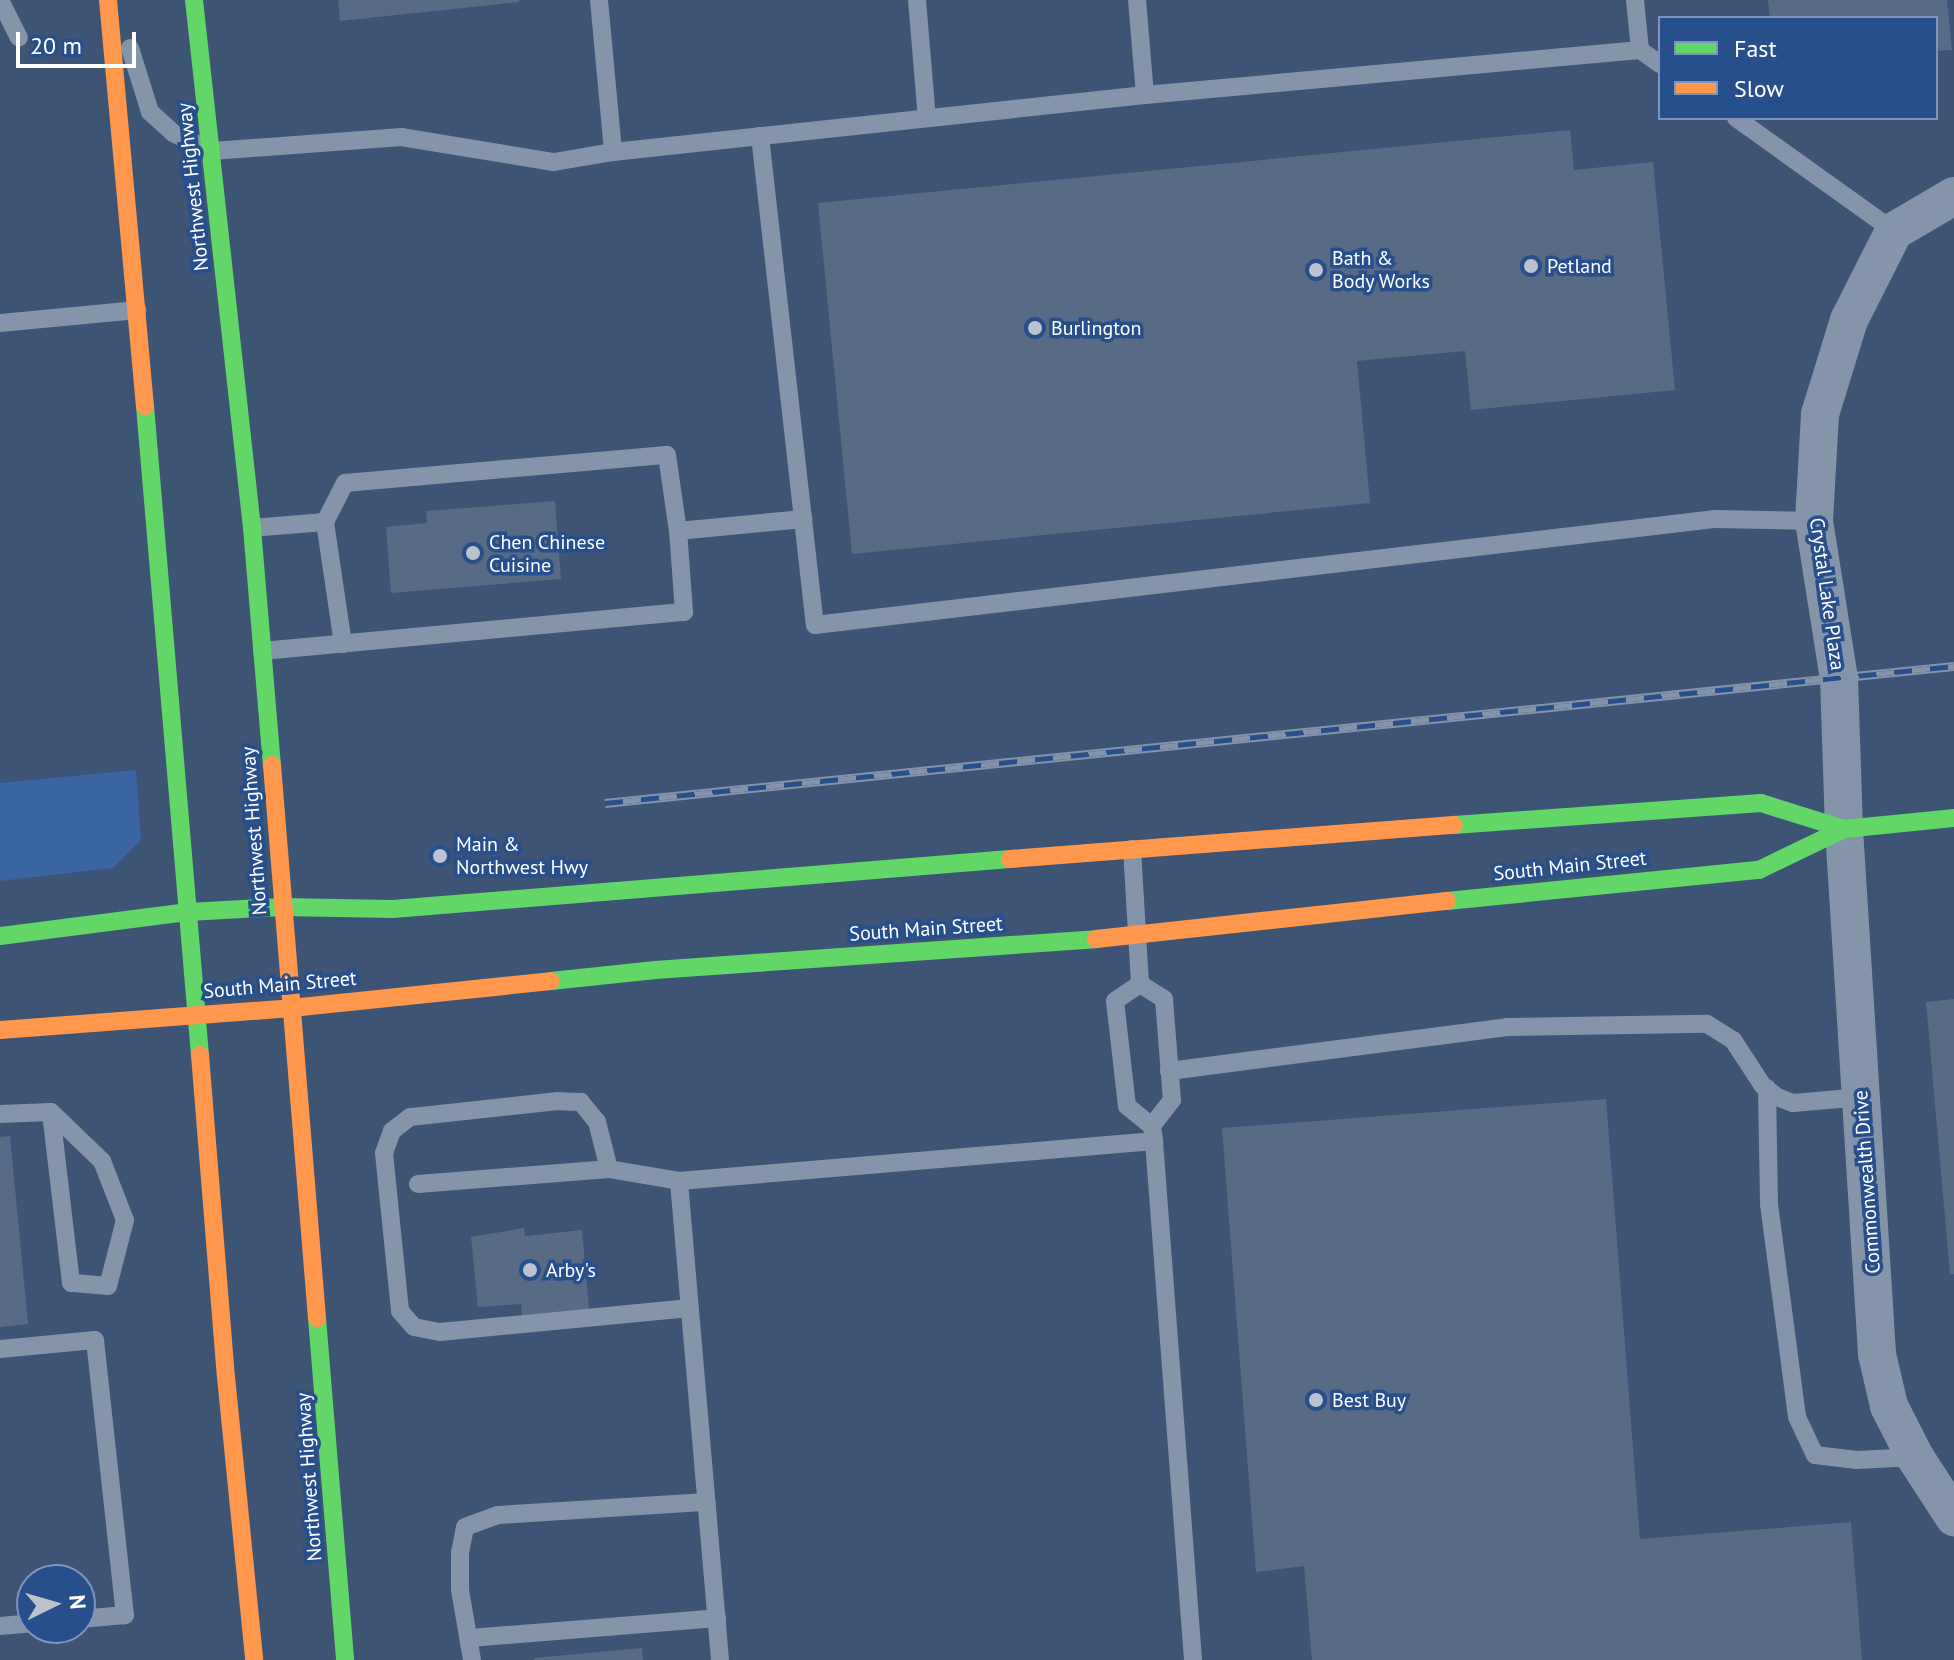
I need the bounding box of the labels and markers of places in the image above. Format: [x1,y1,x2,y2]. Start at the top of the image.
place label: Bath & Body Works [1332,246,1431,293]
place label: Petland [1547,254,1612,278]
marker: Petland [1522,257,1540,275]
marker: Bath & Body Works [1307,261,1325,279]
place label: Burlington [1051,316,1141,340]
marker: Burlington [1026,319,1044,337]
place label: Chen Chinese Cuisine [489,530,605,577]
marker: Chen Chinese Cuisine [464,544,482,562]
place label: Main & Northwest Hwy [456,832,588,879]
marker: Main & Northwest Hwy [431,847,449,865]
place label: Arby's [546,1258,596,1282]
marker: Arby's [521,1261,539,1279]
place label: Best Buy [1332,1388,1406,1412]
marker: Best Buy [1307,1391,1325,1409]

